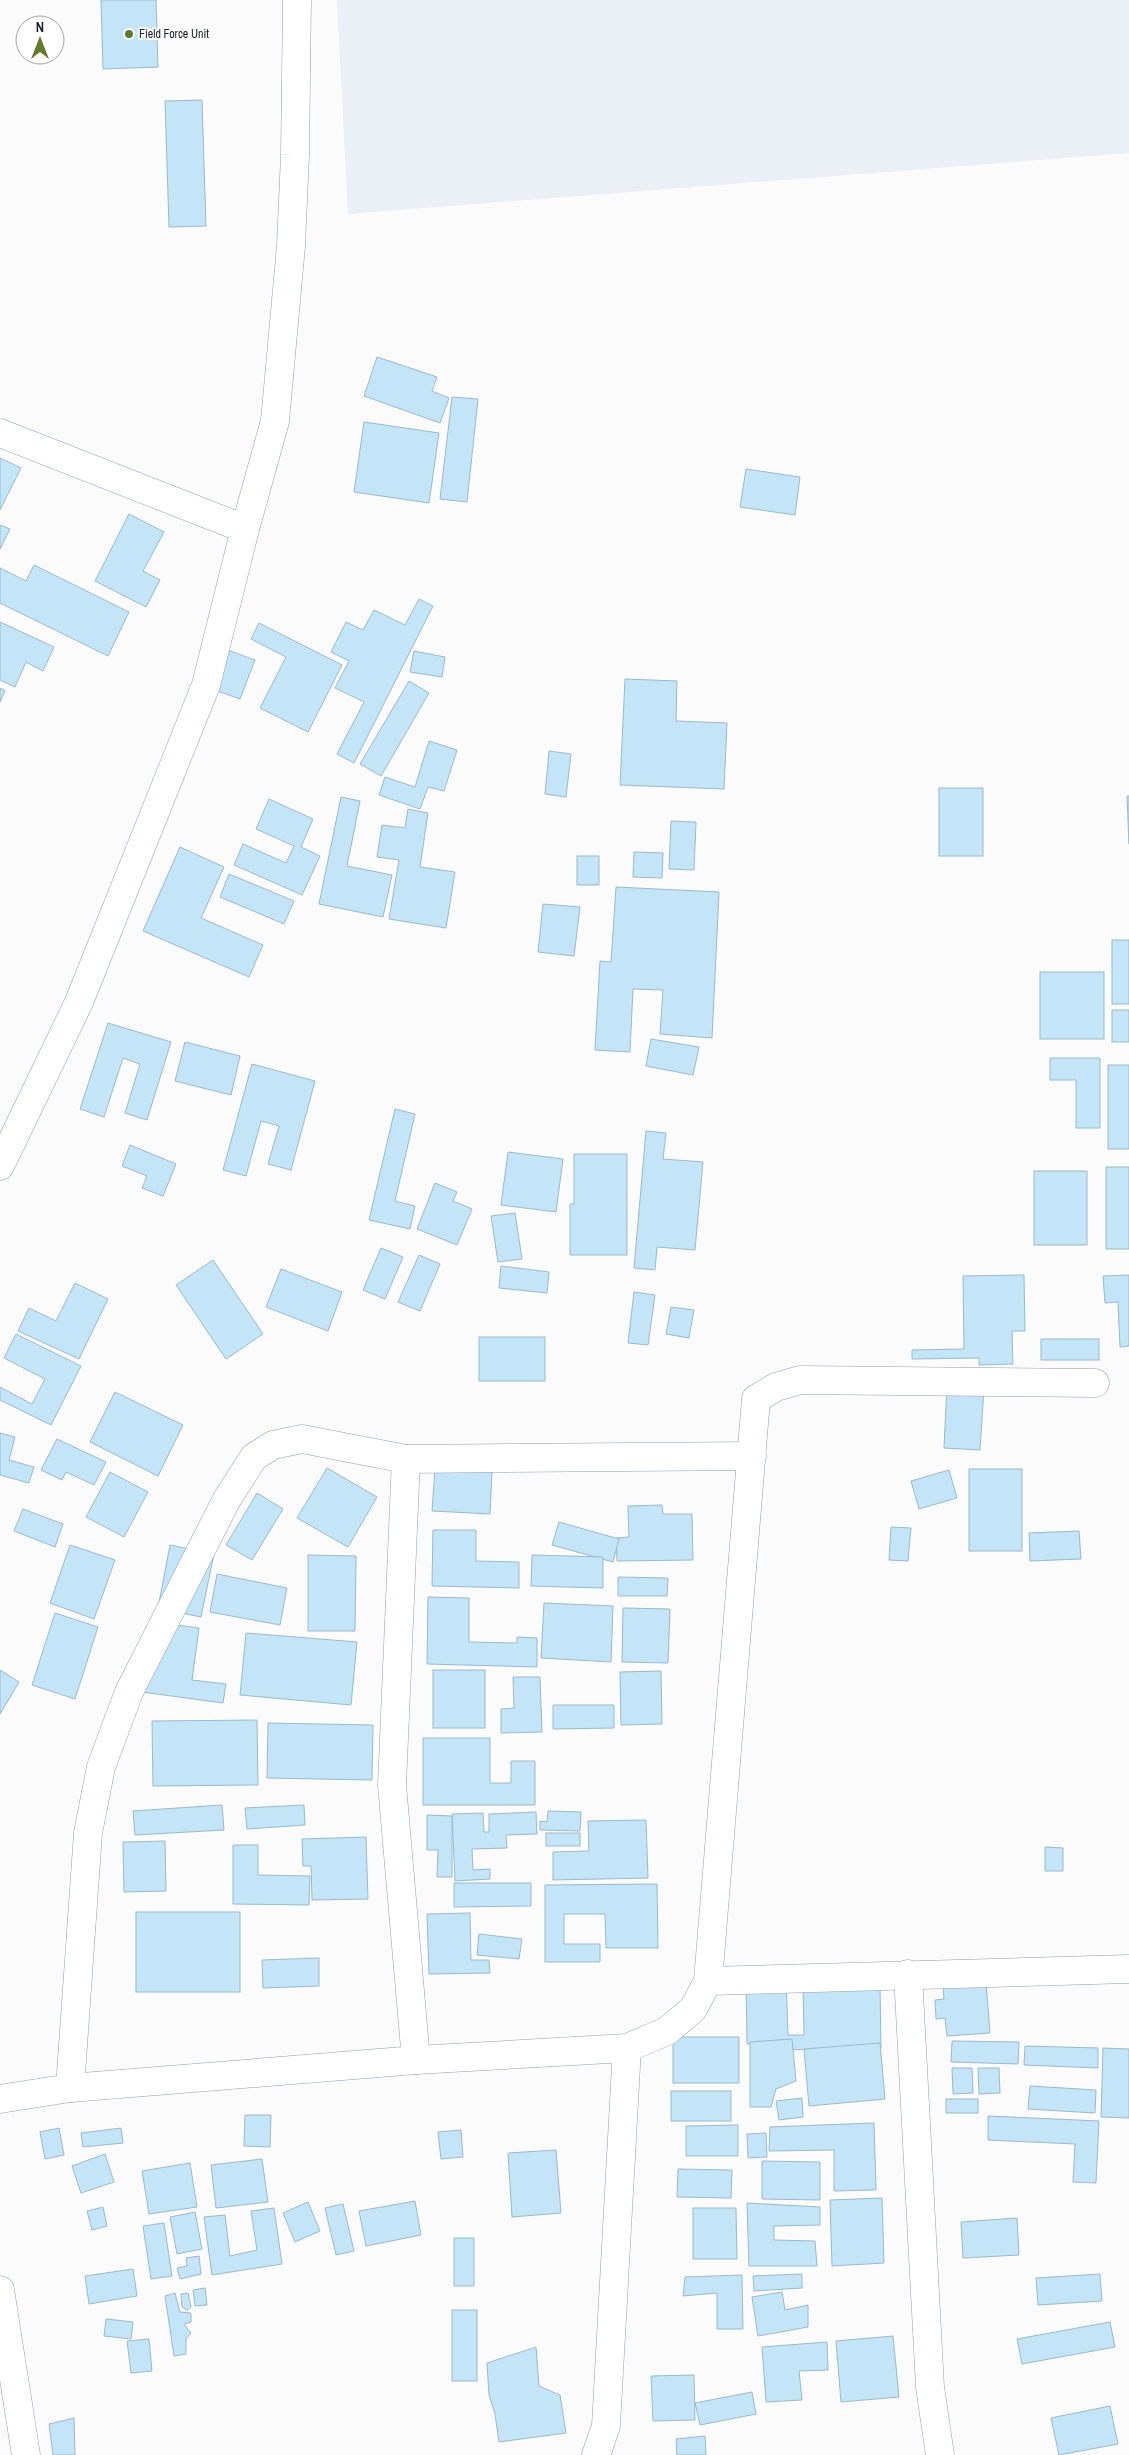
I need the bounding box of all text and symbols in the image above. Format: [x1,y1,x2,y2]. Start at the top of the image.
north arrow [15,15,65,65]
text: N [36,18,44,36]
place label: Field Force Unit [139,26,209,42]
marker: Field Force Unit [123,28,135,40]

